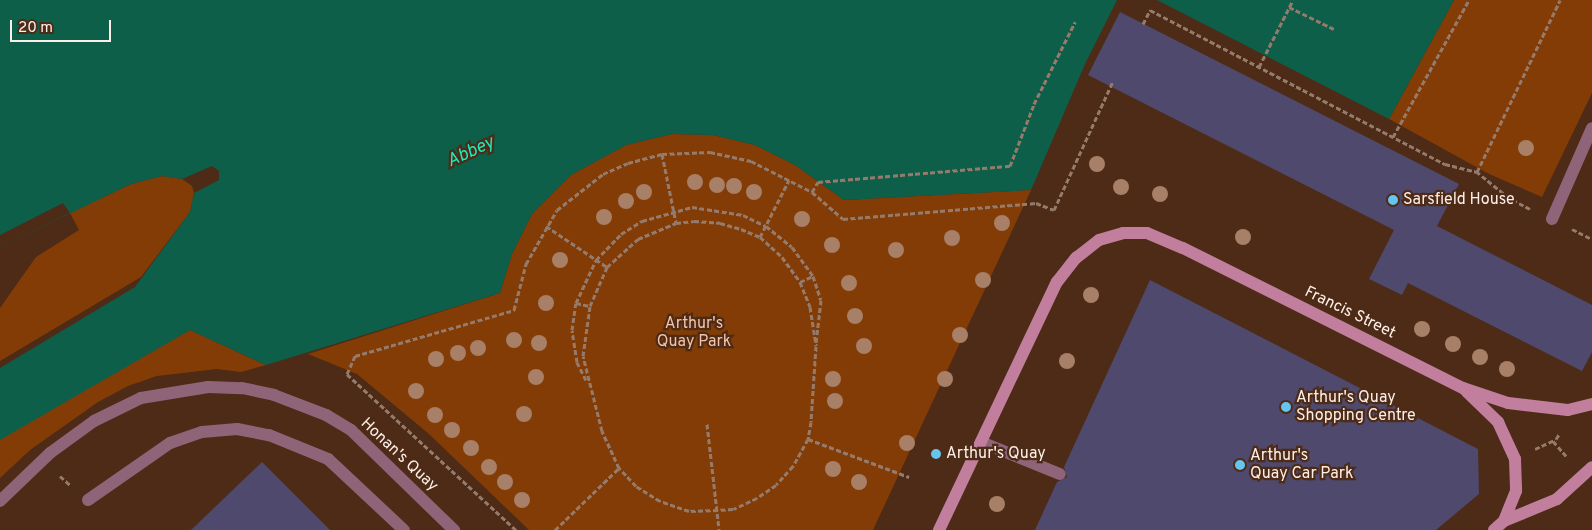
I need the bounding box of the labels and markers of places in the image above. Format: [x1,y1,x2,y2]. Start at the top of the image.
place label: Sarsfield House [1403,190,1515,210]
marker: Sarsfield House [1387,194,1399,206]
place label: Arthur's Quay Shopping Centre [1296,388,1416,426]
marker: Arthur's Quay Shopping Centre [1280,401,1292,413]
place label: Arthur's Quay [946,444,1046,464]
place label: Arthur's Quay Car Park [1250,446,1353,484]
marker: Arthur's Quay [930,448,942,460]
marker: Arthur's Quay Car Park [1234,459,1246,471]

